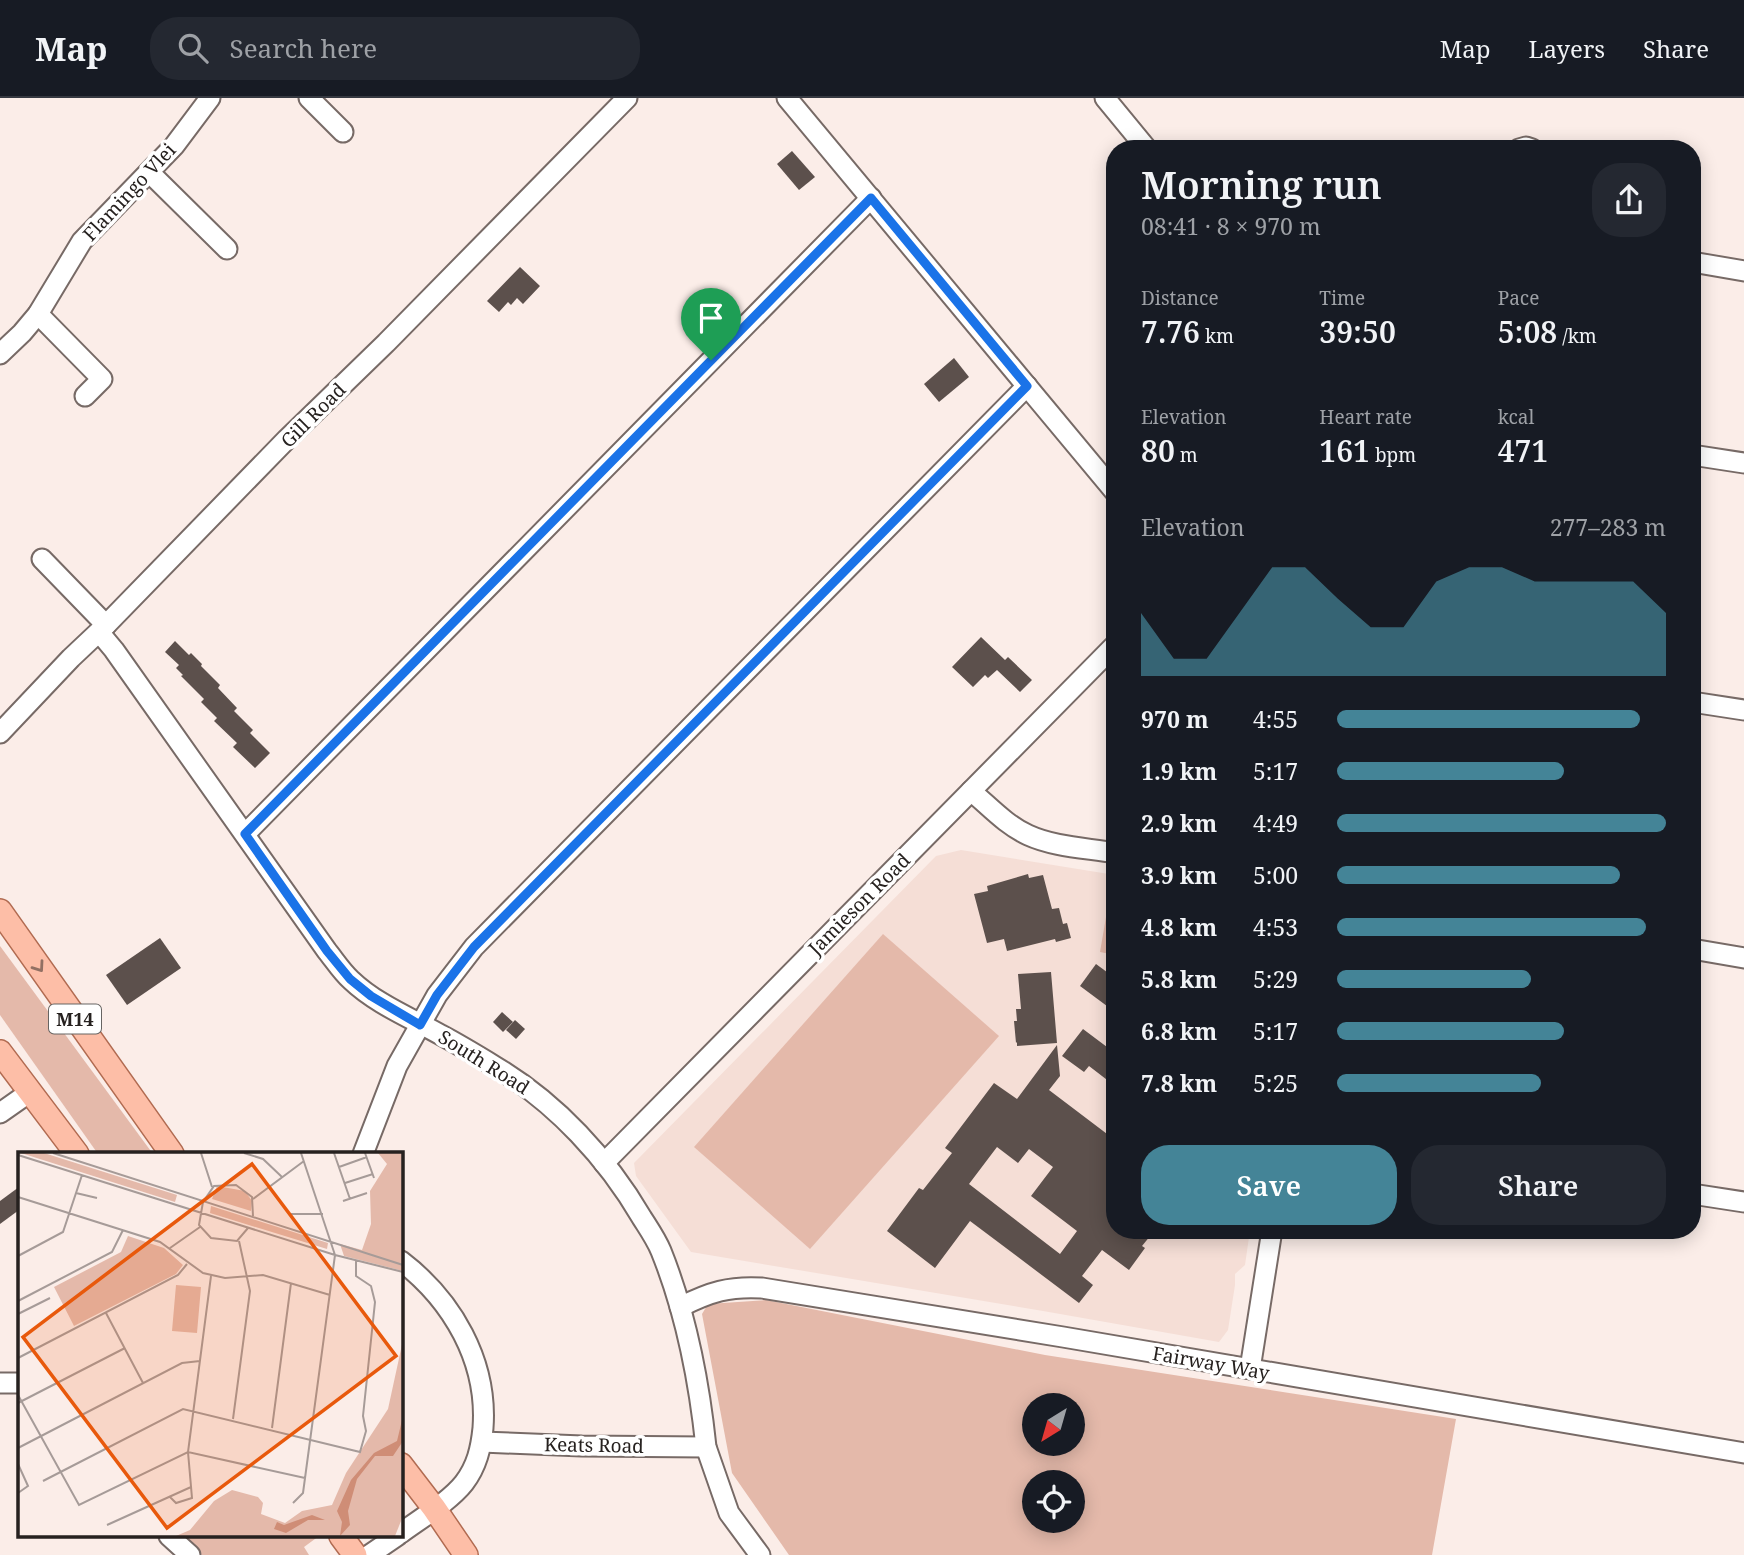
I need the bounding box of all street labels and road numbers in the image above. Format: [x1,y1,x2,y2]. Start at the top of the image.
street label: Flamingo Vlei [77,137,181,247]
street label: Gill Road [275,377,351,453]
street label: Jamieson Road [802,847,916,961]
road number: M14 [49,1004,101,1034]
street label: South Road [433,1024,535,1100]
street label: Fairway Way [1151,1340,1272,1386]
street label: Keats Road [544,1431,644,1459]

